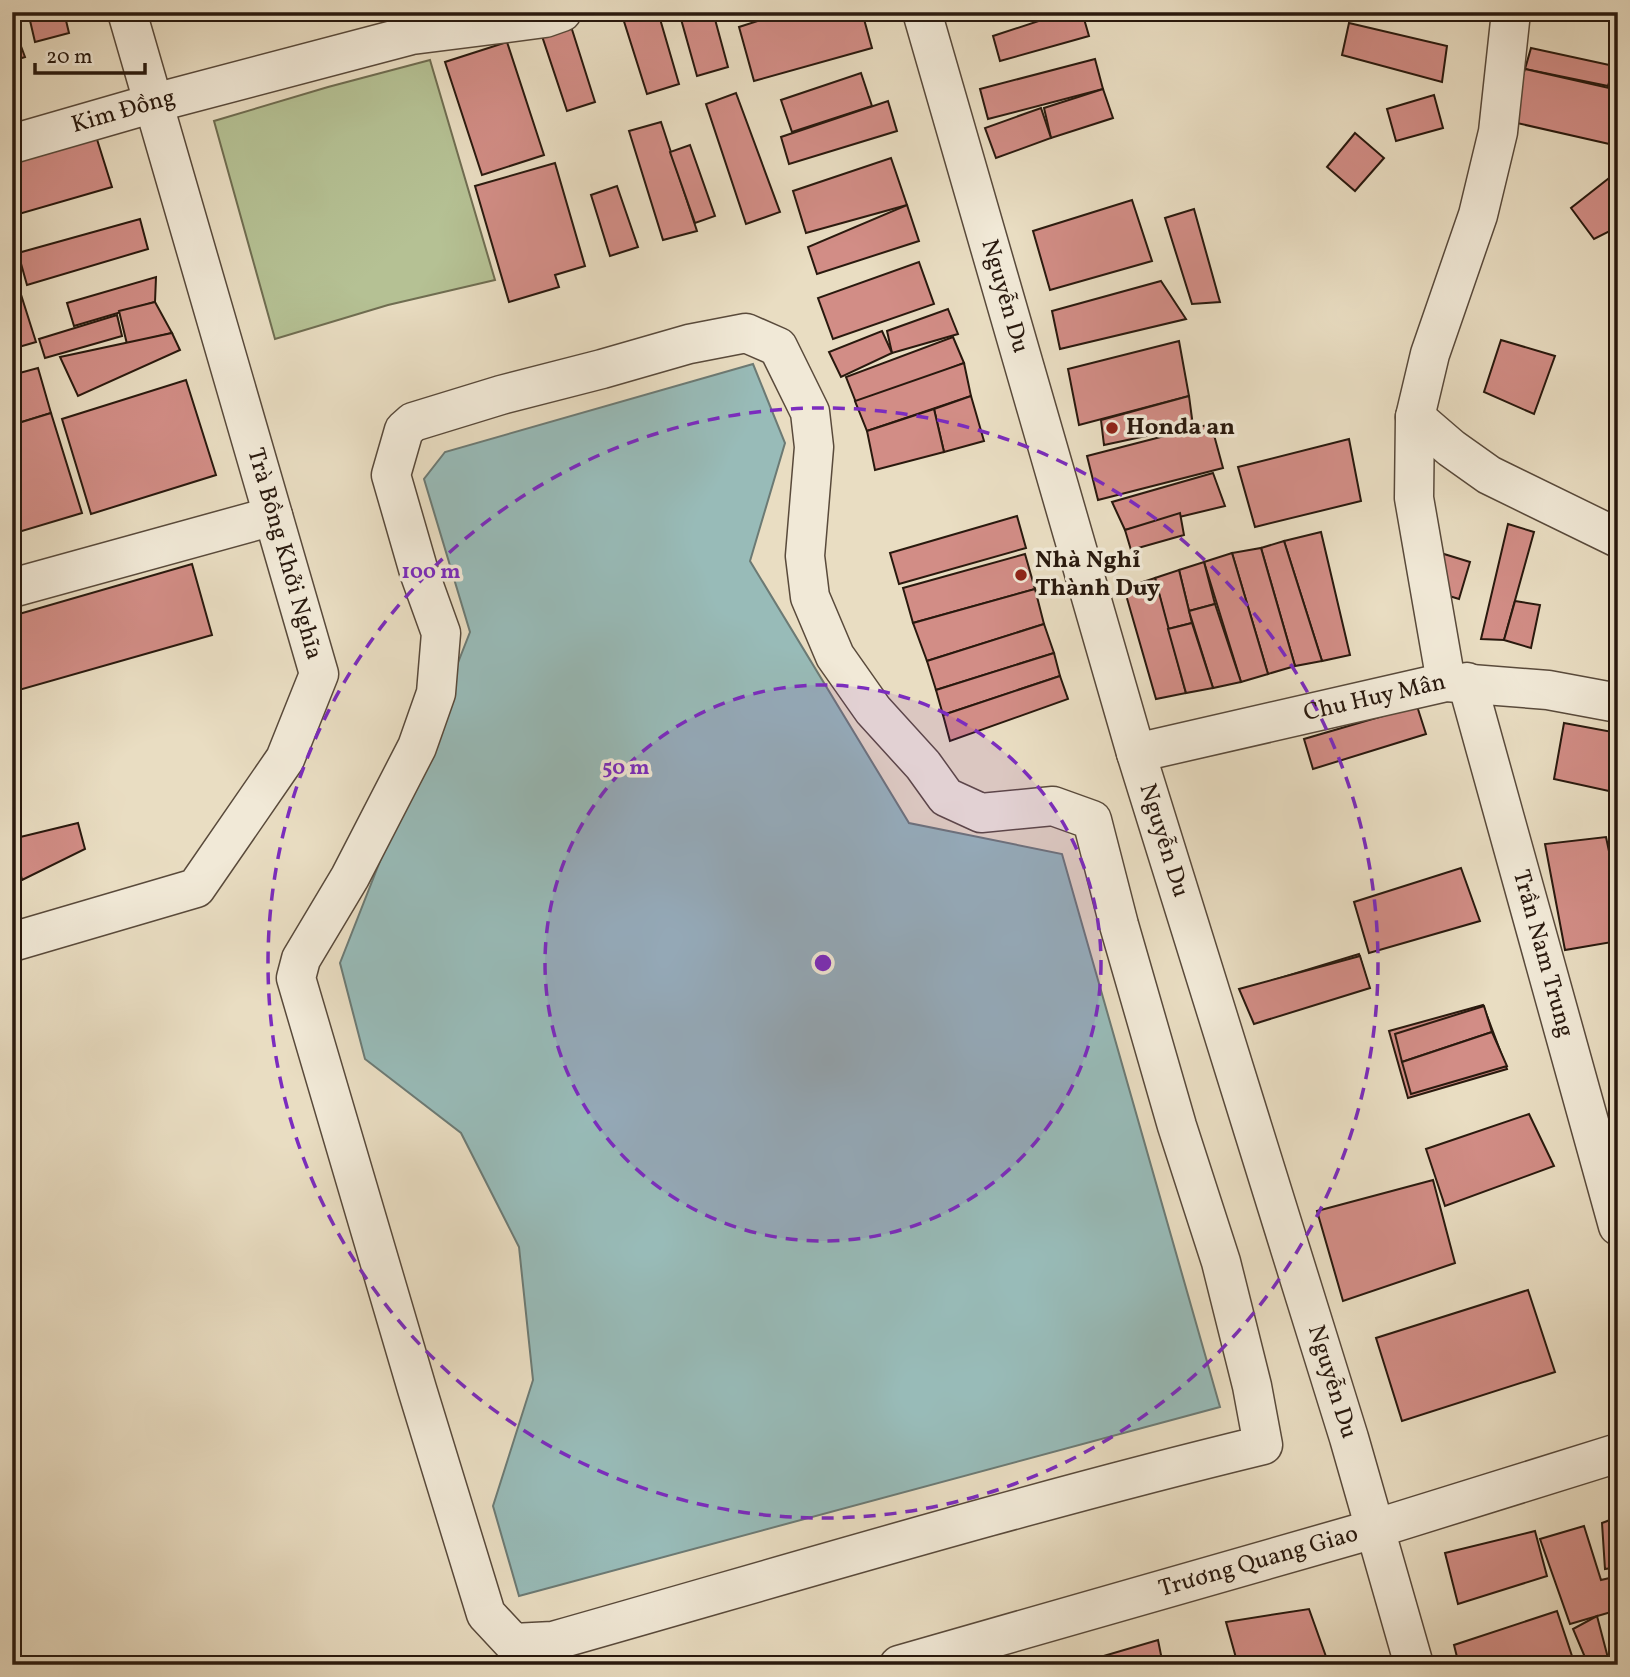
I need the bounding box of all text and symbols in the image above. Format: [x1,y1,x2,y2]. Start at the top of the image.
scale bar [35,32,145,76]
text: 20 m [46,43,92,72]
street label: Kim Đồng [68,81,179,143]
street label: Nguyễn Du [972,235,1037,357]
place label: Honda an [1126,411,1235,445]
marker: Honda an [1104,420,1120,436]
street label: Trà Bồng Khởi Nghĩa [238,444,330,664]
place label: Nhà Nghỉ Thành Duy [1035,544,1161,606]
text: 100 m [401,558,461,587]
marker: Nhà Nghỉ Thành Duy [1013,567,1029,583]
street label: Chu Huy Mân [1300,666,1449,731]
text: 50 m [602,754,650,783]
street label: Nguyễn Du [1130,780,1197,902]
street label: Trần Nam Trung [1503,866,1582,1041]
centre of rings [811,951,835,975]
street label: Nguyễn Du [1298,1321,1365,1443]
street label: Trương Quang Giao [1155,1517,1362,1607]

